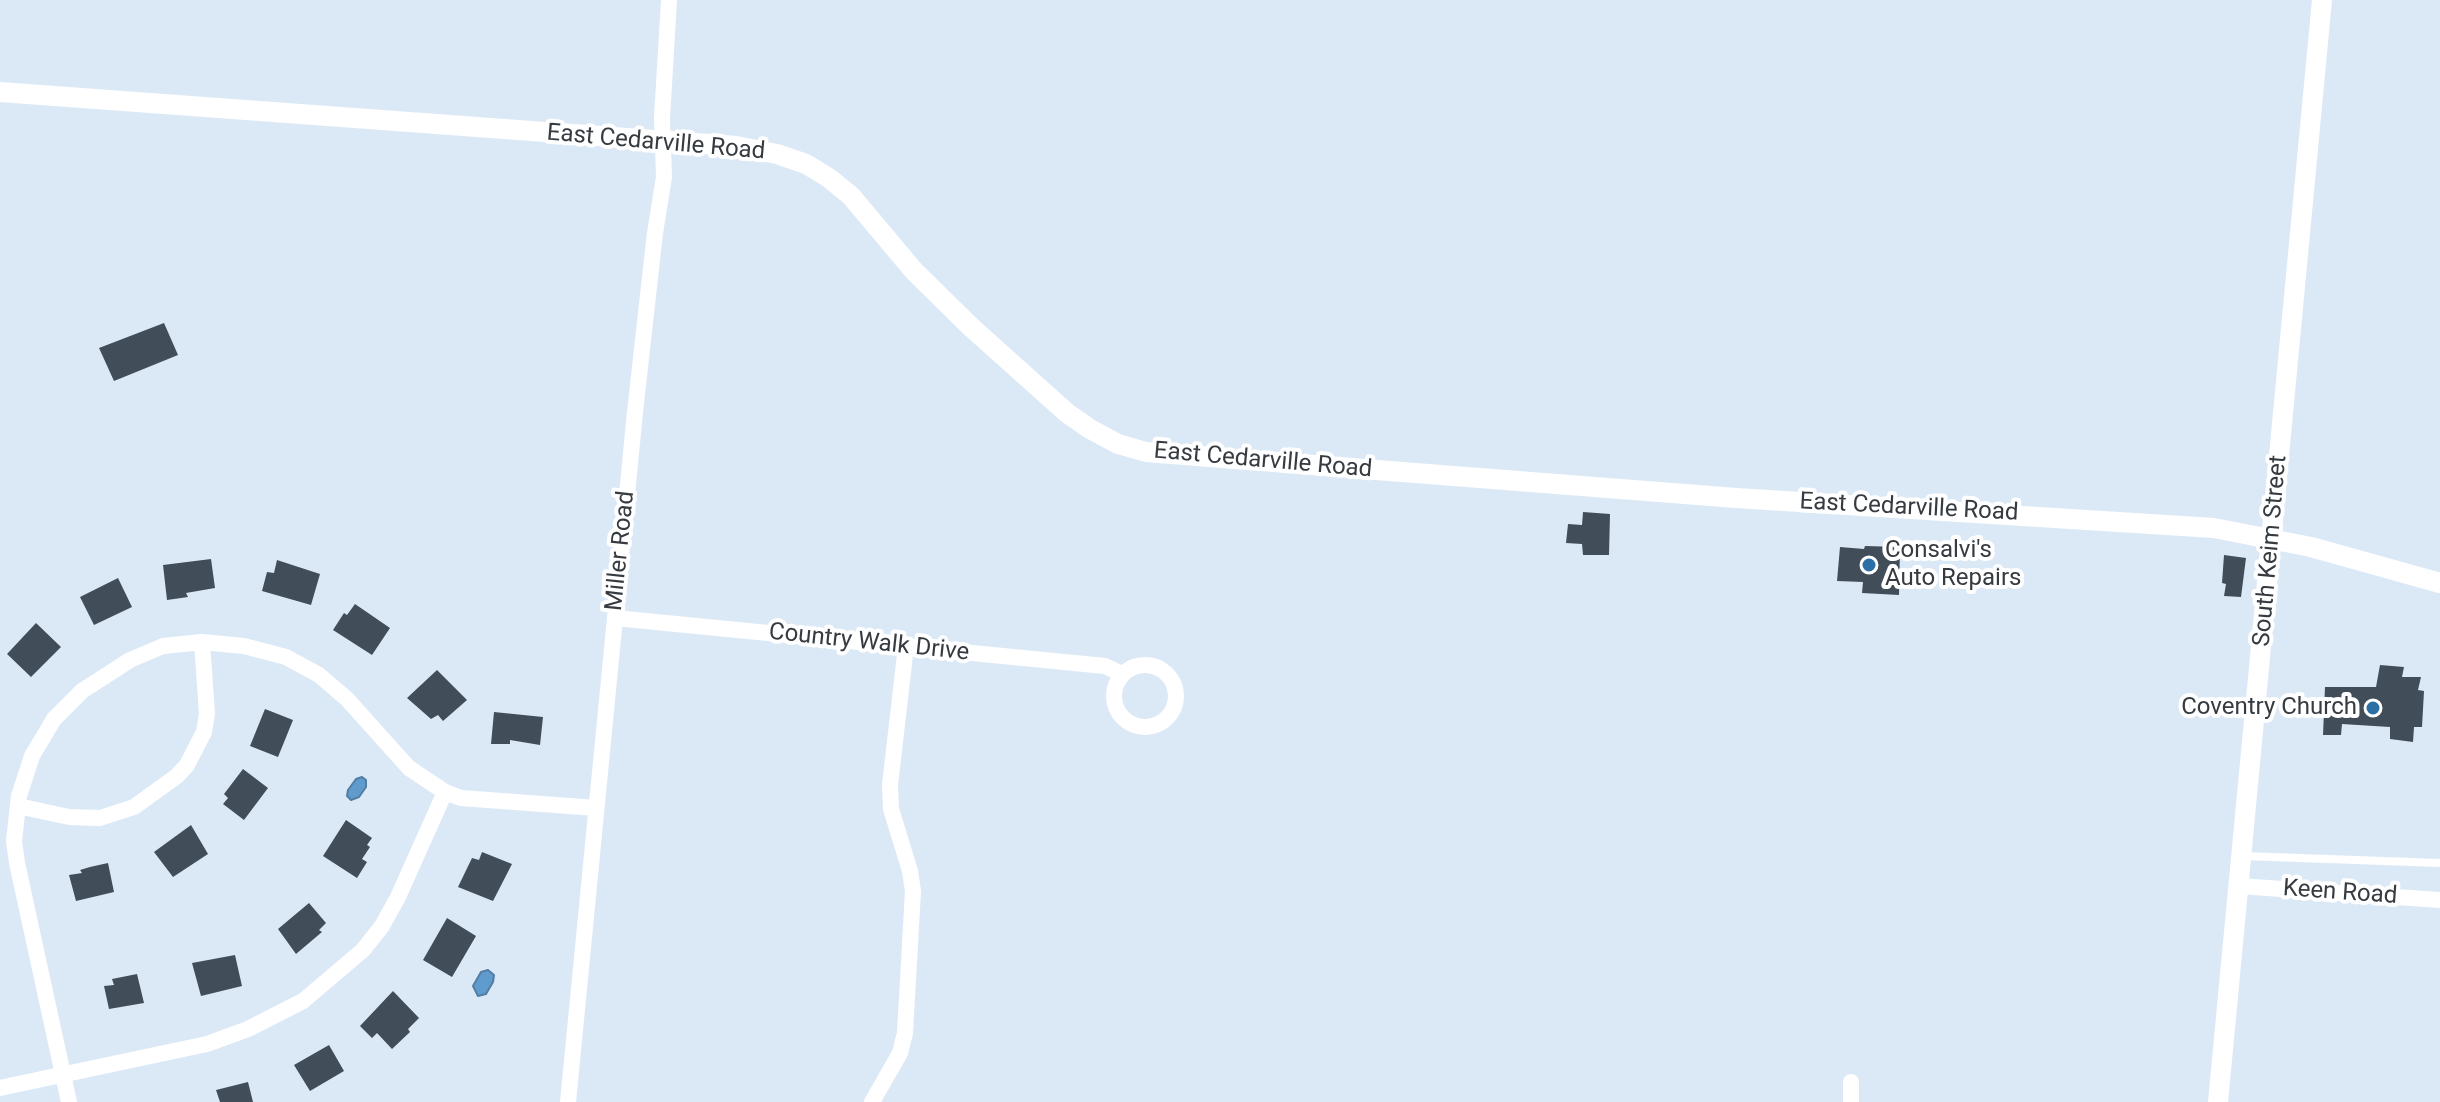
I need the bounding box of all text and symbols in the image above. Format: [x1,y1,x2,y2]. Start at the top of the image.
street label: East Cedarville Road [546,119,766,167]
street label: East Cedarville Road [1153,437,1373,485]
street label: South Keim Street [2248,454,2294,648]
street label: East Cedarville Road [1799,488,2019,528]
street label: Miller Road [600,490,642,612]
place label: Consalvi's Auto Repairs [1885,537,2021,593]
marker: Consalvi's Auto Repairs [1860,556,1878,574]
street label: Country Walk Drive [767,618,971,668]
place label: Coventry Church [2181,694,2357,722]
marker: Coventry Church [2364,699,2382,717]
street label: Keen Road [2282,875,2398,911]

